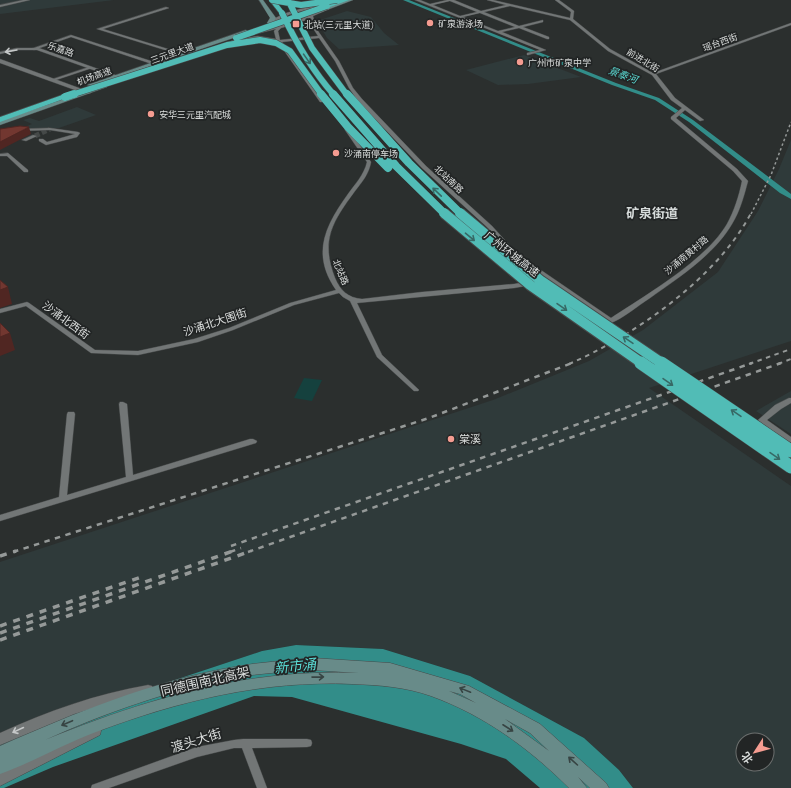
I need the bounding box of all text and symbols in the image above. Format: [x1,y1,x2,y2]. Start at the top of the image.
marker: 矿泉游泳场 [425,18,435,28]
place label: 矿泉游泳场 [438,18,483,29]
marker: 北站(三元里大道) [291,19,301,29]
place label: 北站(三元里大道) [304,19,374,30]
street label: 瑶台西街 [701,31,739,53]
street label: 乐嘉路 [46,39,76,59]
street label: 三元里大道 [149,40,195,66]
street label: 前进北街 [625,46,661,74]
one-way arrow [5,47,18,55]
one-way arrow [303,54,311,65]
marker: 广州市矿泉中学 [515,57,525,67]
place label: 广州市矿泉中学 [528,57,591,68]
water label: 景泰河 [607,64,641,87]
street label: 机场高速 [75,65,113,87]
marker: 安华三元里汽配城 [146,109,156,119]
place label: 安华三元里汽配城 [159,109,231,120]
marker: 沙涌南停车场 [331,148,341,158]
place label: 沙涌南停车场 [344,148,398,159]
street label: 北站南路 [432,163,466,195]
one-way arrow [432,187,442,197]
district label: 矿泉街道 [626,205,678,221]
street label: 广州环城高速 [482,228,542,280]
one-way arrow [465,232,476,241]
street label: 沙涌南黄村路 [662,233,710,277]
street label: 北站路 [331,257,351,287]
street label: 沙涌北西街 [40,298,92,342]
one-way arrow [556,303,567,311]
street label: 沙涌北大围街 [181,305,249,339]
one-way arrow [623,336,634,344]
one-way arrow [662,378,673,386]
one-way arrow [730,409,741,417]
place label: 棠溪 [459,432,481,446]
marker: 棠溪 [446,434,456,444]
one-way arrow [769,452,780,460]
water label: 新市涌 [273,655,319,677]
street label: 同德围南北高架 [159,663,251,699]
one-way arrow [311,673,324,681]
one-way arrow [460,685,472,693]
one-way arrow [62,720,74,727]
one-way arrow [502,724,513,732]
street label: 渡头大街 [169,725,223,755]
one-way arrow [13,727,25,734]
north arrow [735,732,775,772]
text: 北 [738,749,756,766]
one-way arrow [568,756,579,765]

